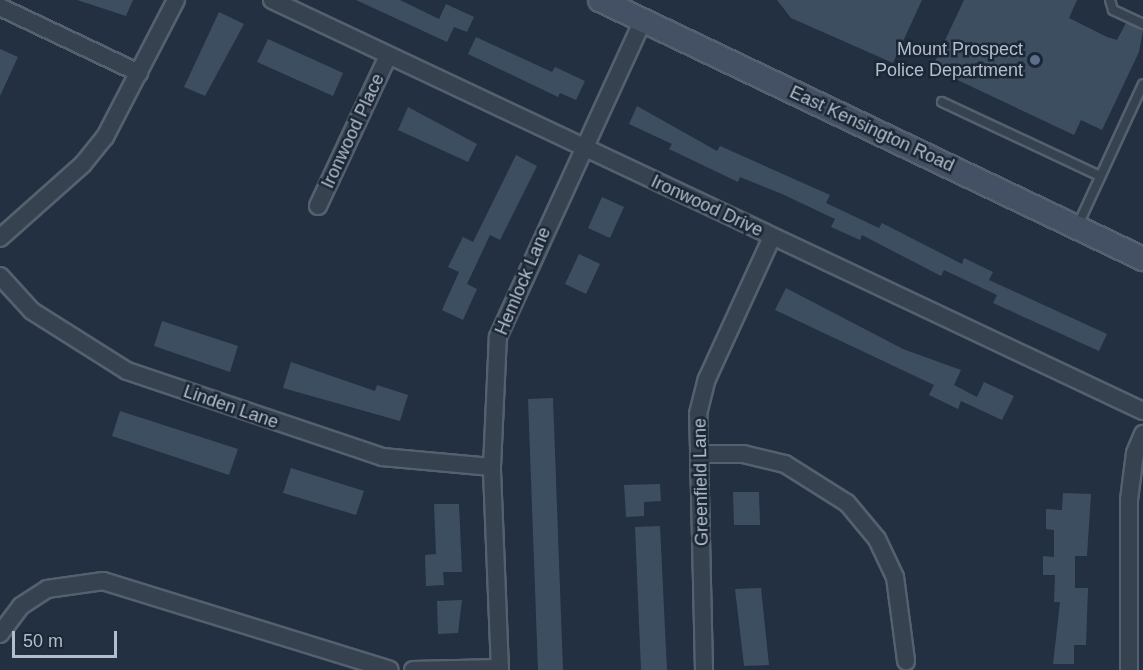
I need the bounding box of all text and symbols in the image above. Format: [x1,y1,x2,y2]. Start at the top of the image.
place label: Mount Prospect Police Department [875,39,1023,82]
marker: Mount Prospect Police Department [1028,53,1042,67]
street label: Ironwood Place [317,70,389,192]
street label: East Kensington Road [786,81,958,177]
street label: Ironwood Drive [648,171,766,241]
street label: Hemlock Lane [491,224,555,338]
street label: Linden Lane [181,381,281,433]
street label: Greenfield Lane [689,418,713,546]
scale bar [15,619,120,657]
text: 50 m [23,631,63,651]

